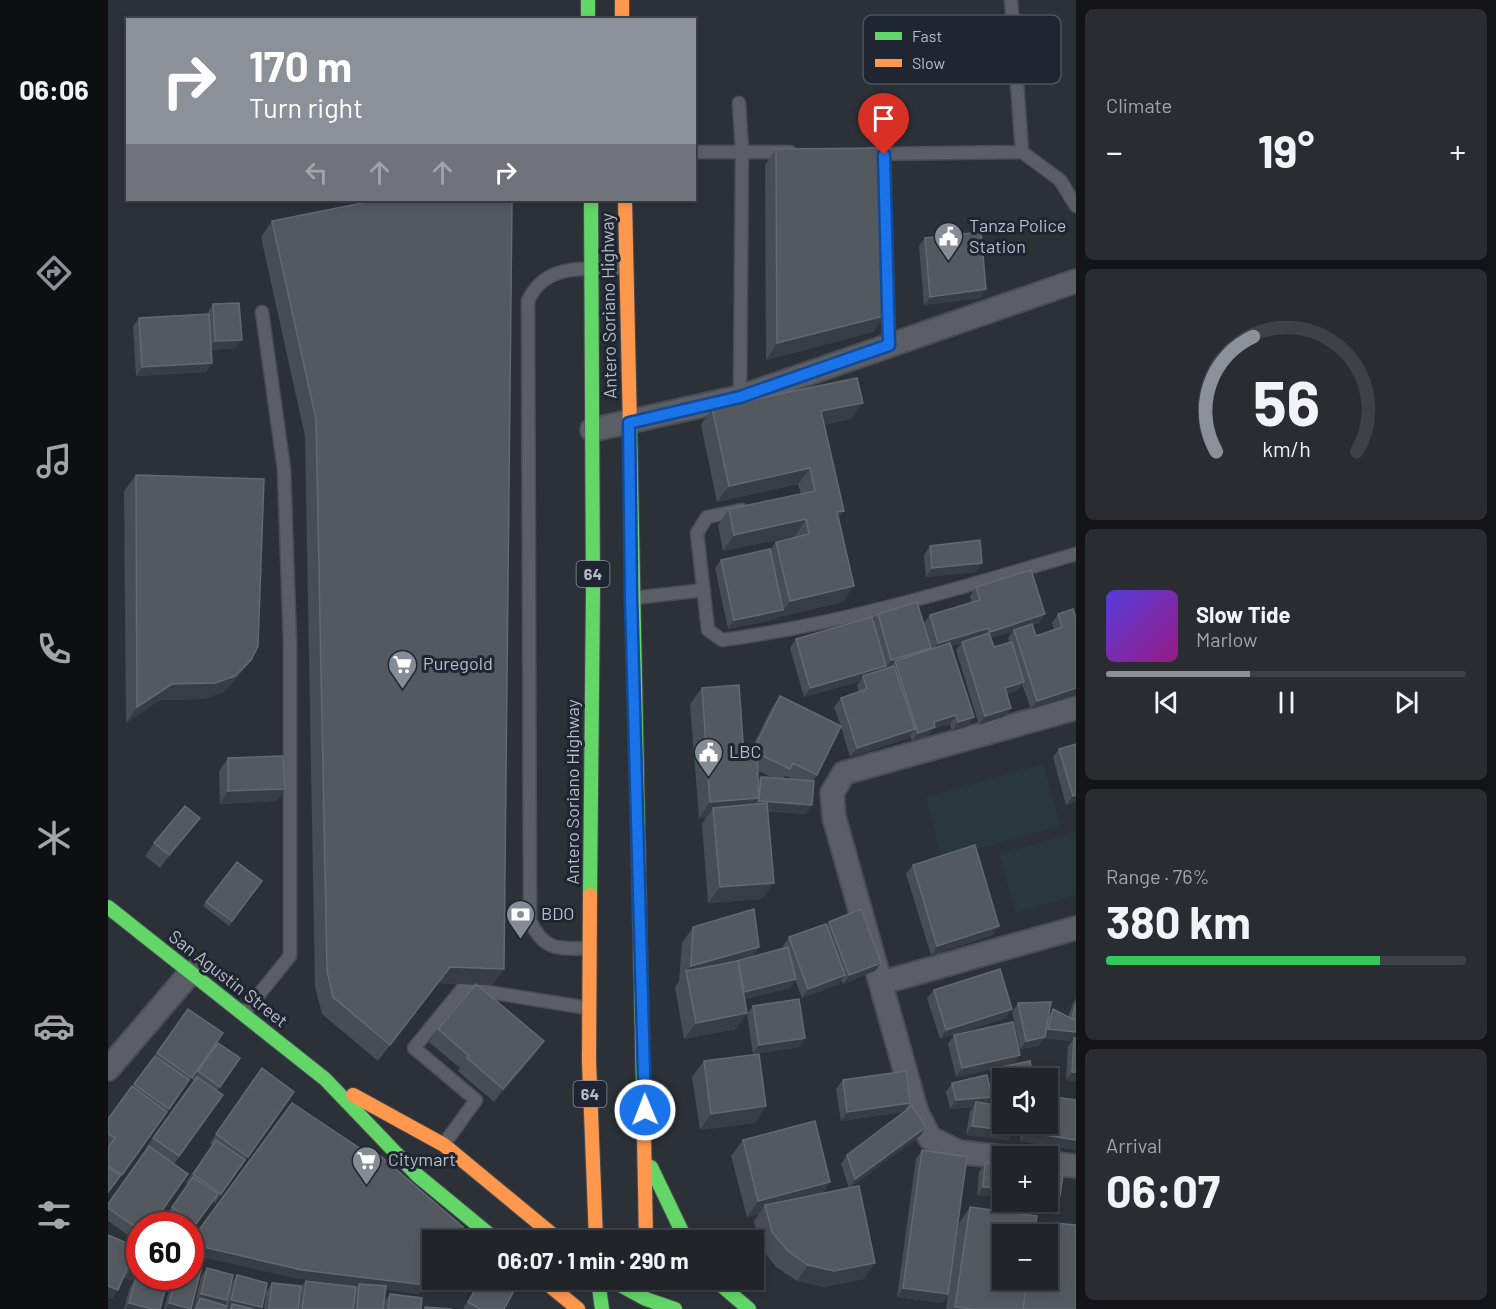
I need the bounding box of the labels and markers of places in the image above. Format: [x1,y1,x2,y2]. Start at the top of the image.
pin [858,93,909,155]
place label: Tanza Police Station [969,214,1066,257]
public building icon: Tanza Police Station [932,220,964,262]
supermarket icon: Puregold [386,648,418,690]
place label: Puregold [423,652,493,674]
public building icon: LBC [692,736,724,778]
place label: LBC [729,740,761,762]
bank icon: BDO [504,898,536,940]
place label: BDO [541,902,575,924]
supermarket icon: Citymart [351,1144,383,1186]
place label: Citymart [388,1148,456,1170]

